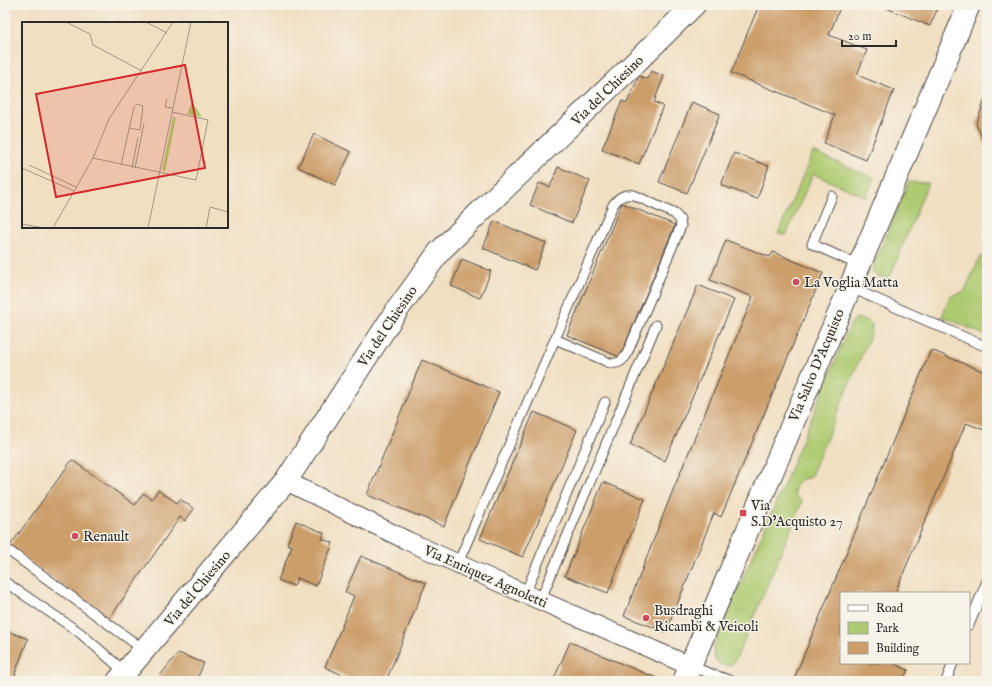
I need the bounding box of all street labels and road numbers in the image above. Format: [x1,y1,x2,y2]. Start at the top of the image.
street label: Via del Chiesino [567,51,648,131]
street label: Via del Chiesino [354,282,422,371]
street label: Via Salvo D'Acquisto [785,306,849,425]
street label: Via Enriquez Agnoletti [420,541,551,612]
street label: Via del Chiesino [160,546,235,631]

